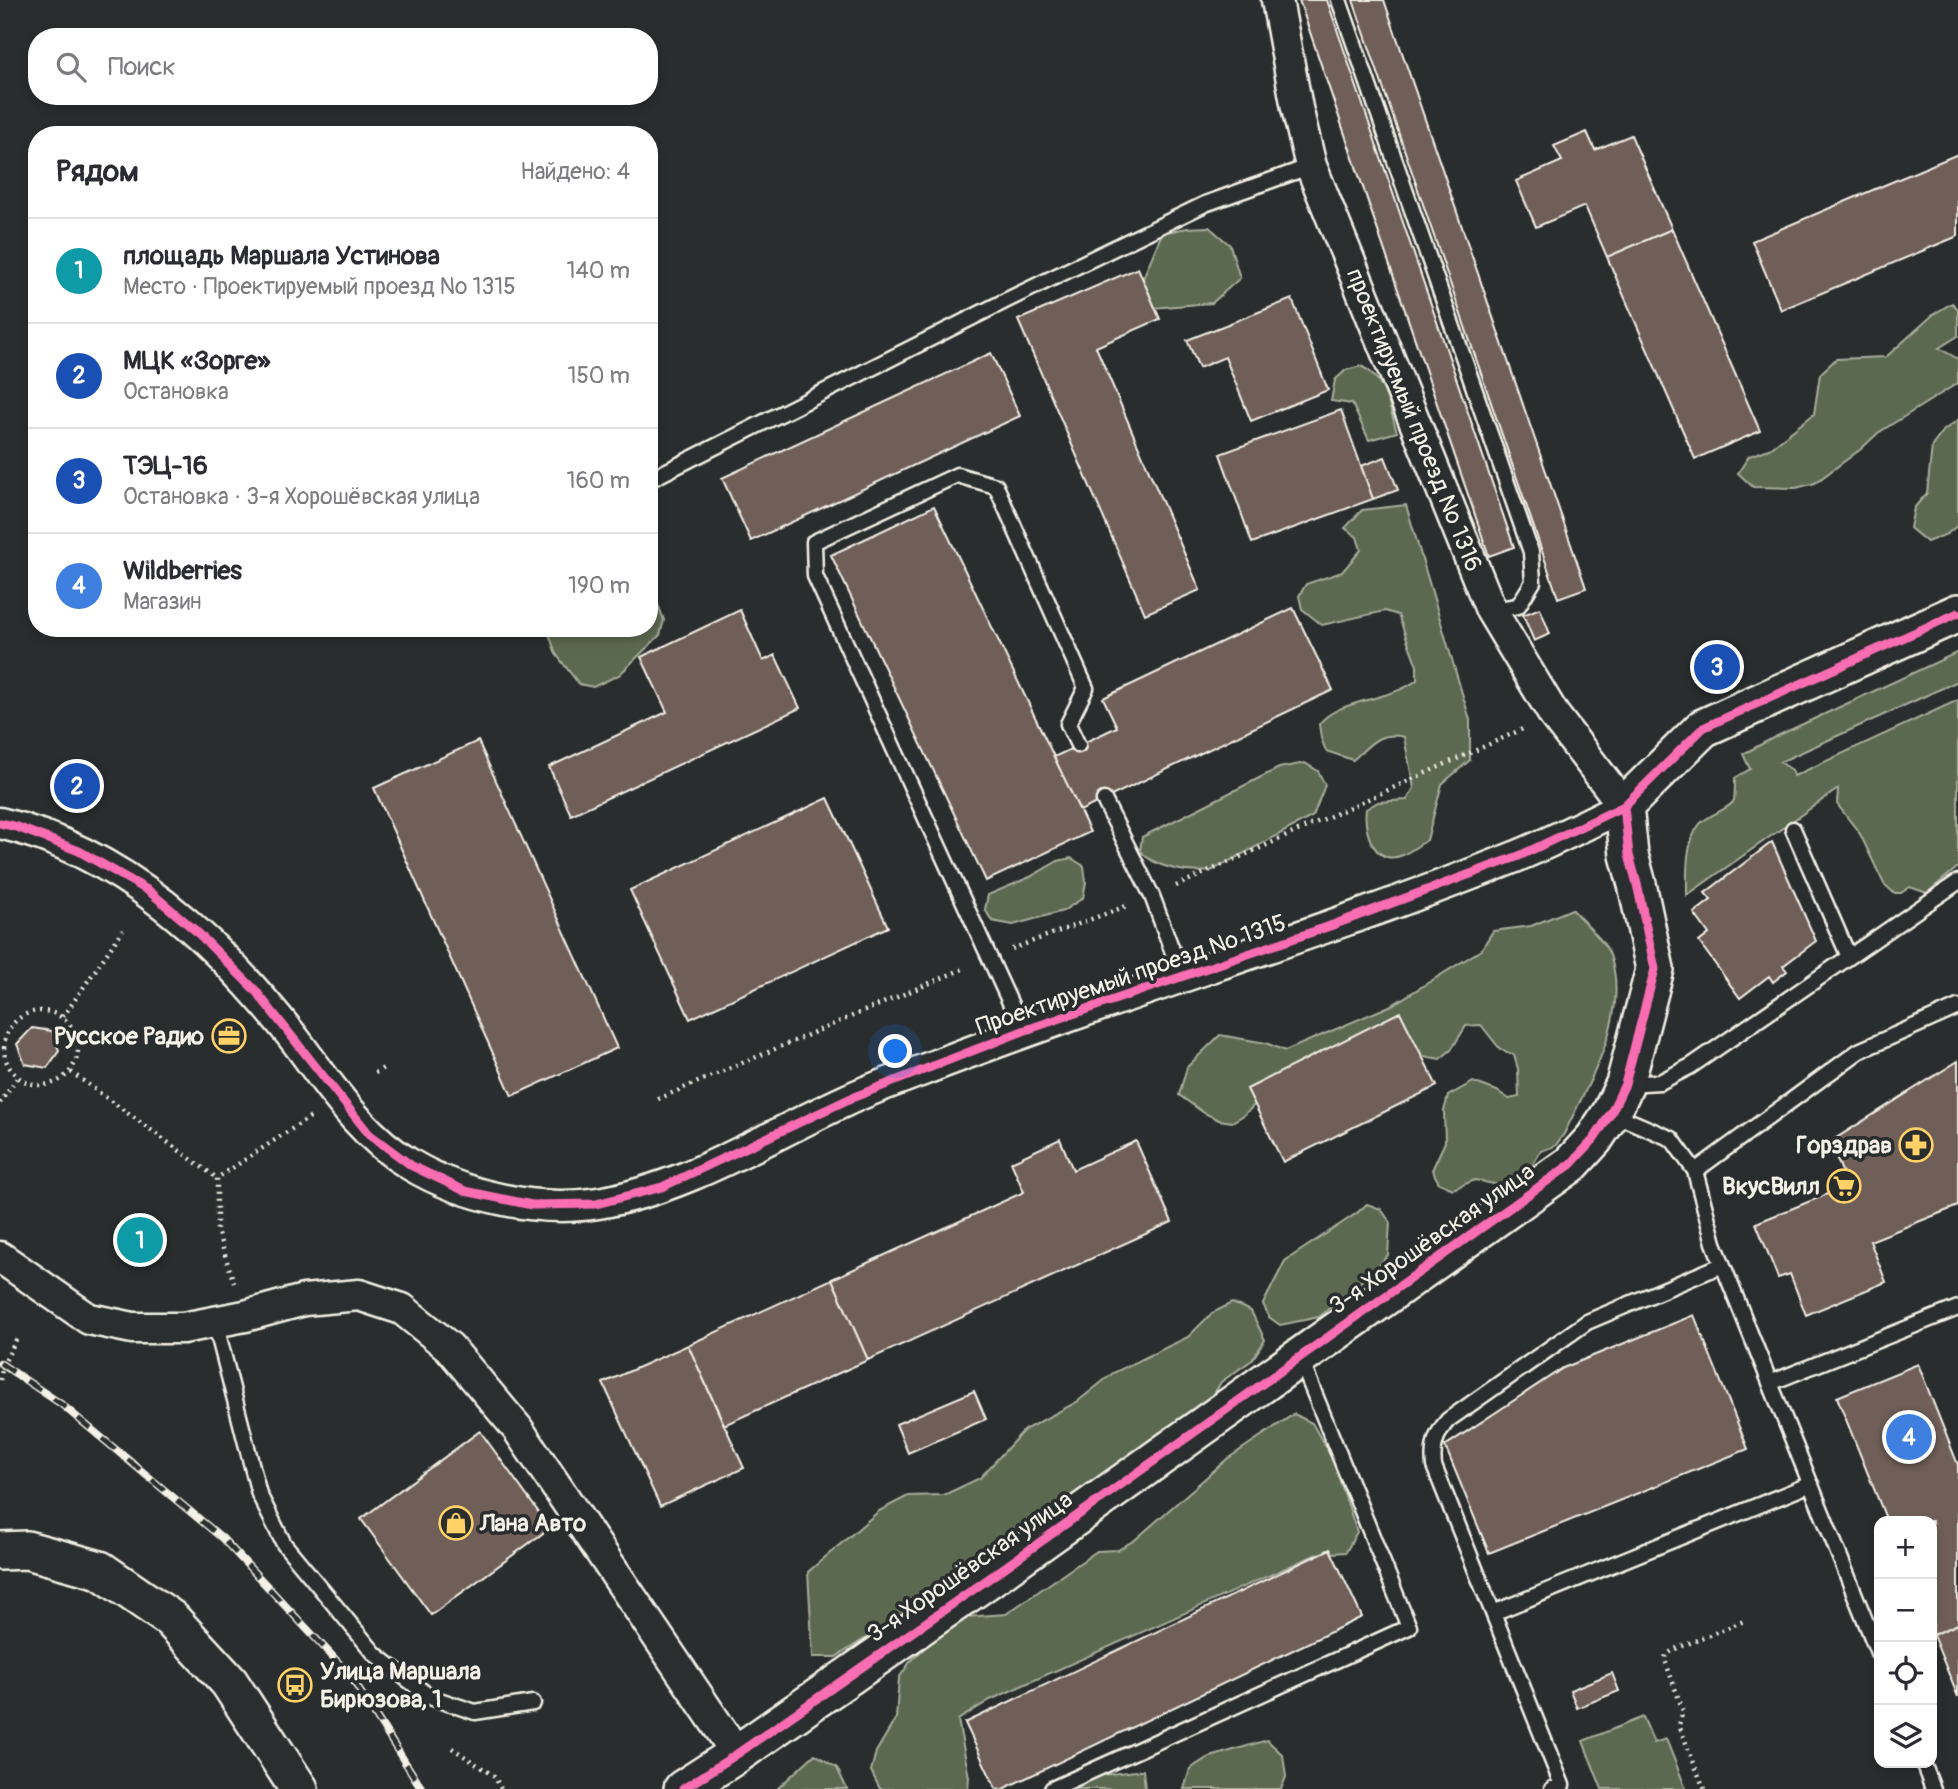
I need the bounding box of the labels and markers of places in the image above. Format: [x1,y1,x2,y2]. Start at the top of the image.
pin: 3 [1694,641,1740,693]
pin: 2 [54,760,100,812]
office icon: Русское Радио [210,1017,248,1055]
place label: Русское Радио [54,1022,204,1051]
pharmacy icon: Горздрав [1897,1126,1935,1164]
place label: Горздрав [1796,1131,1892,1160]
supermarket icon: ВкусВилл [1825,1167,1863,1205]
place label: ВкусВилл [1722,1172,1820,1201]
pin: 1 [117,1214,163,1266]
pin: 4 [1886,1411,1932,1463]
shop icon: Лана Авто [437,1504,475,1542]
place label: Лана Авто [479,1509,586,1538]
place label: Улица Маршала Бирюзова, 1 [320,1657,481,1714]
bus stop icon: Улица Маршала Бирюзова, 1 [276,1666,314,1704]

